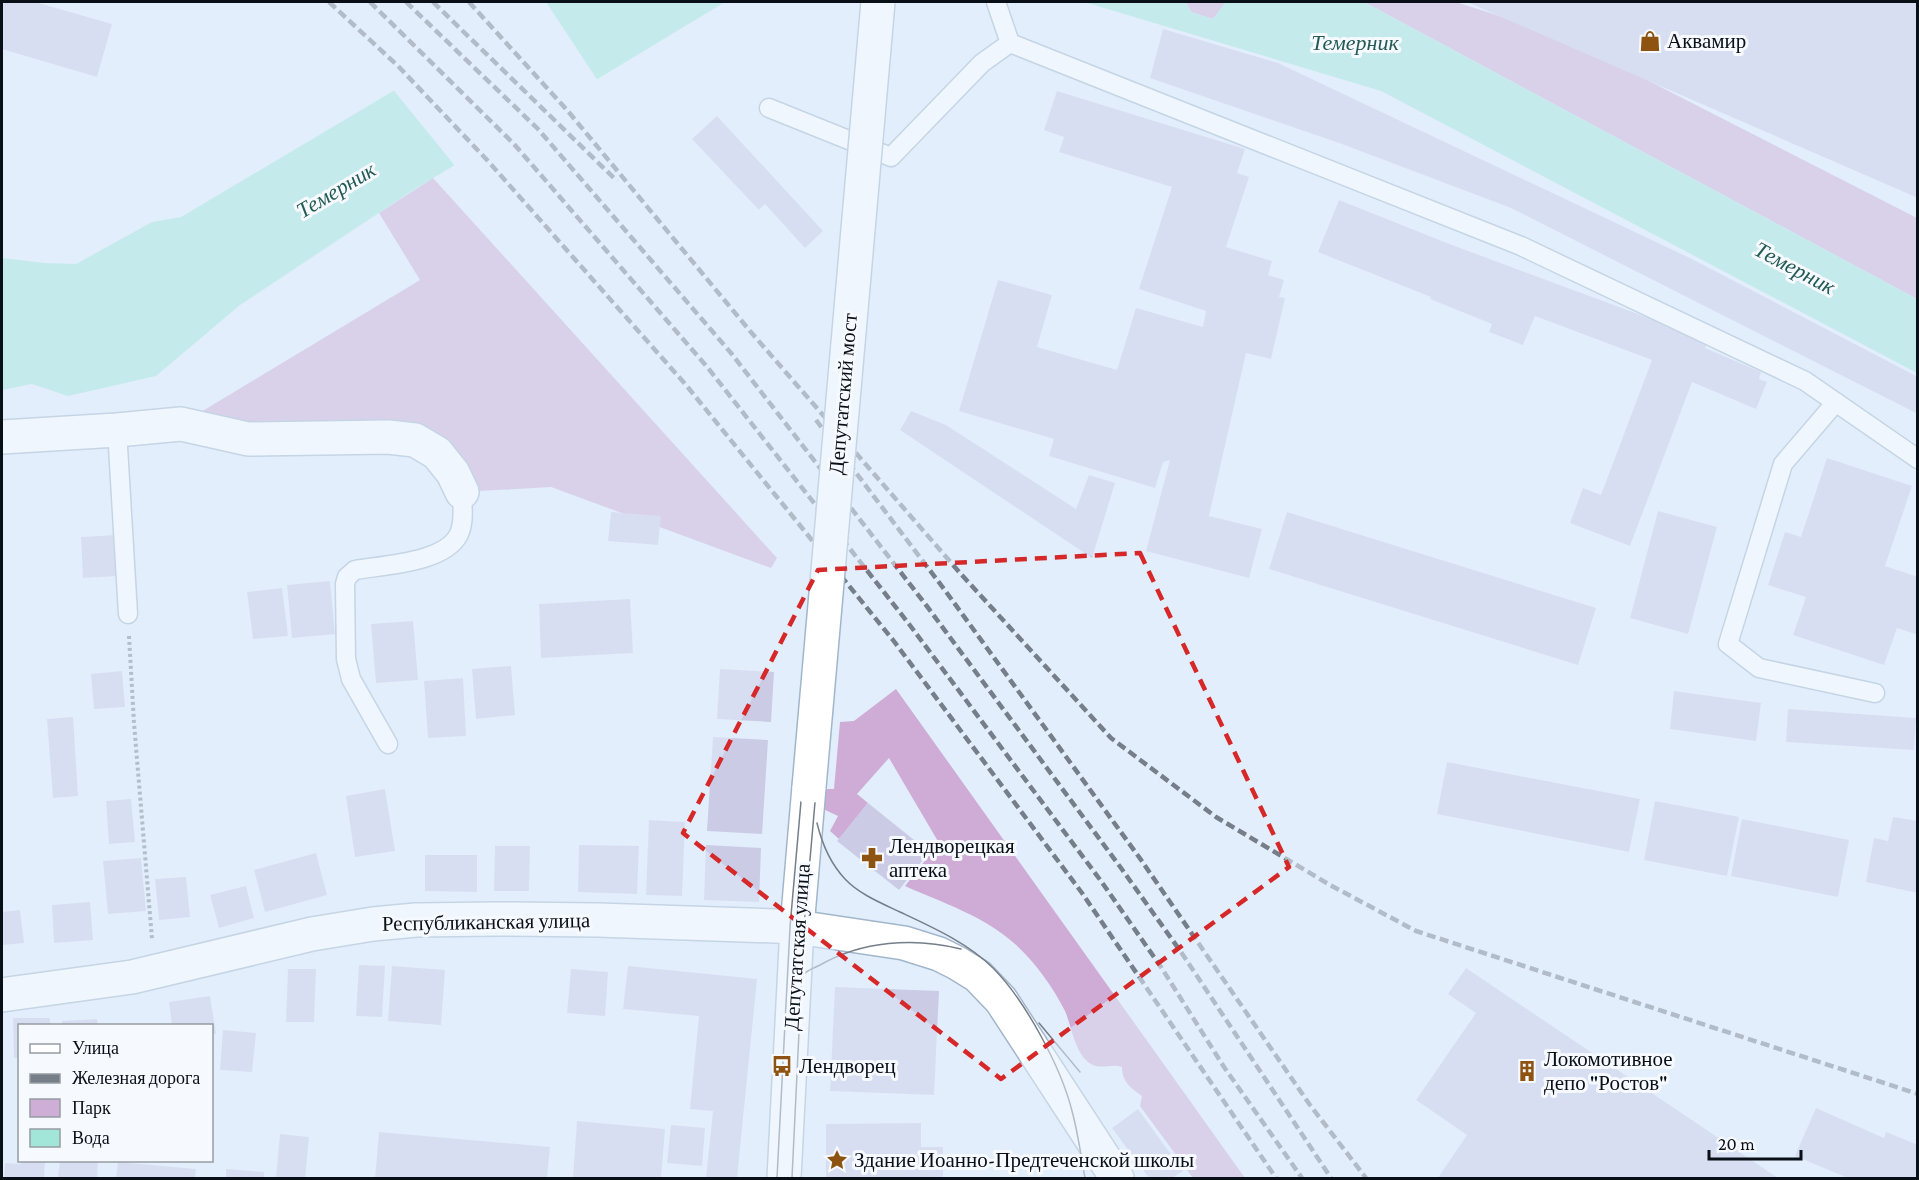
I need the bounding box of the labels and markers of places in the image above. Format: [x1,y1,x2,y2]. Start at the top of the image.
shop icon: Аквамир [1638,29,1662,53]
place label: Аквамир [1667,29,1746,53]
place label: Лендворецкая аптека [889,834,1015,882]
pharmacy icon: Лендворецкая аптека [860,846,884,870]
place label: Локомотивное депо "Ростов" [1544,1047,1673,1095]
bus stop icon: Лендворец [770,1054,794,1078]
place label: Лендворец [799,1054,896,1078]
building icon: Локомотивное депо "Ростов" [1515,1059,1539,1083]
place icon: Здание Иоанно-Предтеченской школы [825,1148,849,1172]
place label: Здание Иоанно-Предтеченской школы [854,1148,1194,1172]

